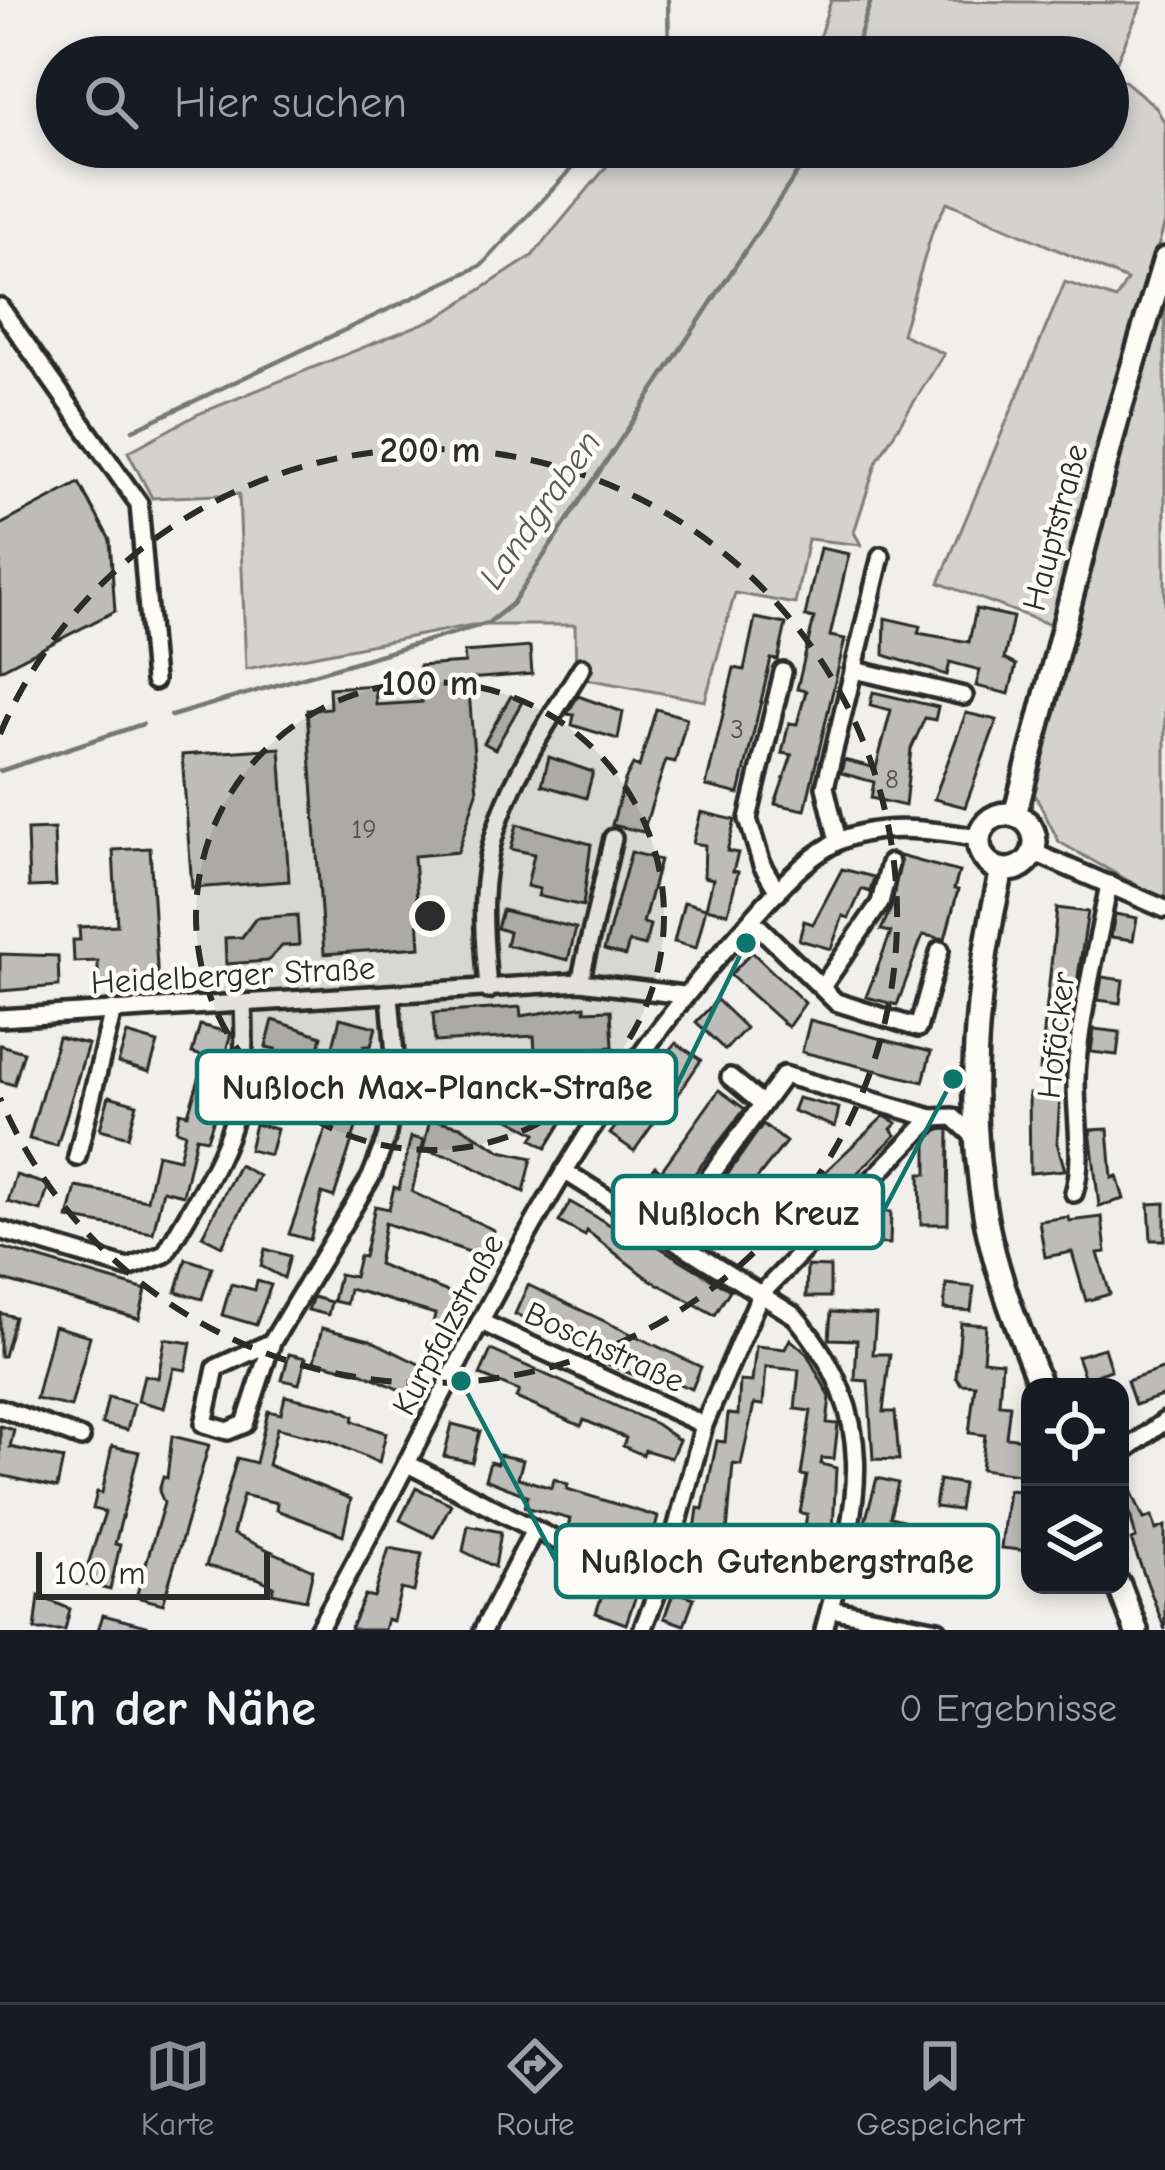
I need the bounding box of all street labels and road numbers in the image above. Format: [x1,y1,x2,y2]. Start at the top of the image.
street label: Hauptstraße [1014,440,1095,615]
street label: Heidelberger Straße [90,949,376,1001]
street label: Hofäcker [1029,969,1083,1101]
street label: Kurpfalzstraße [384,1227,512,1422]
street label: Boschstraße [519,1293,690,1400]

